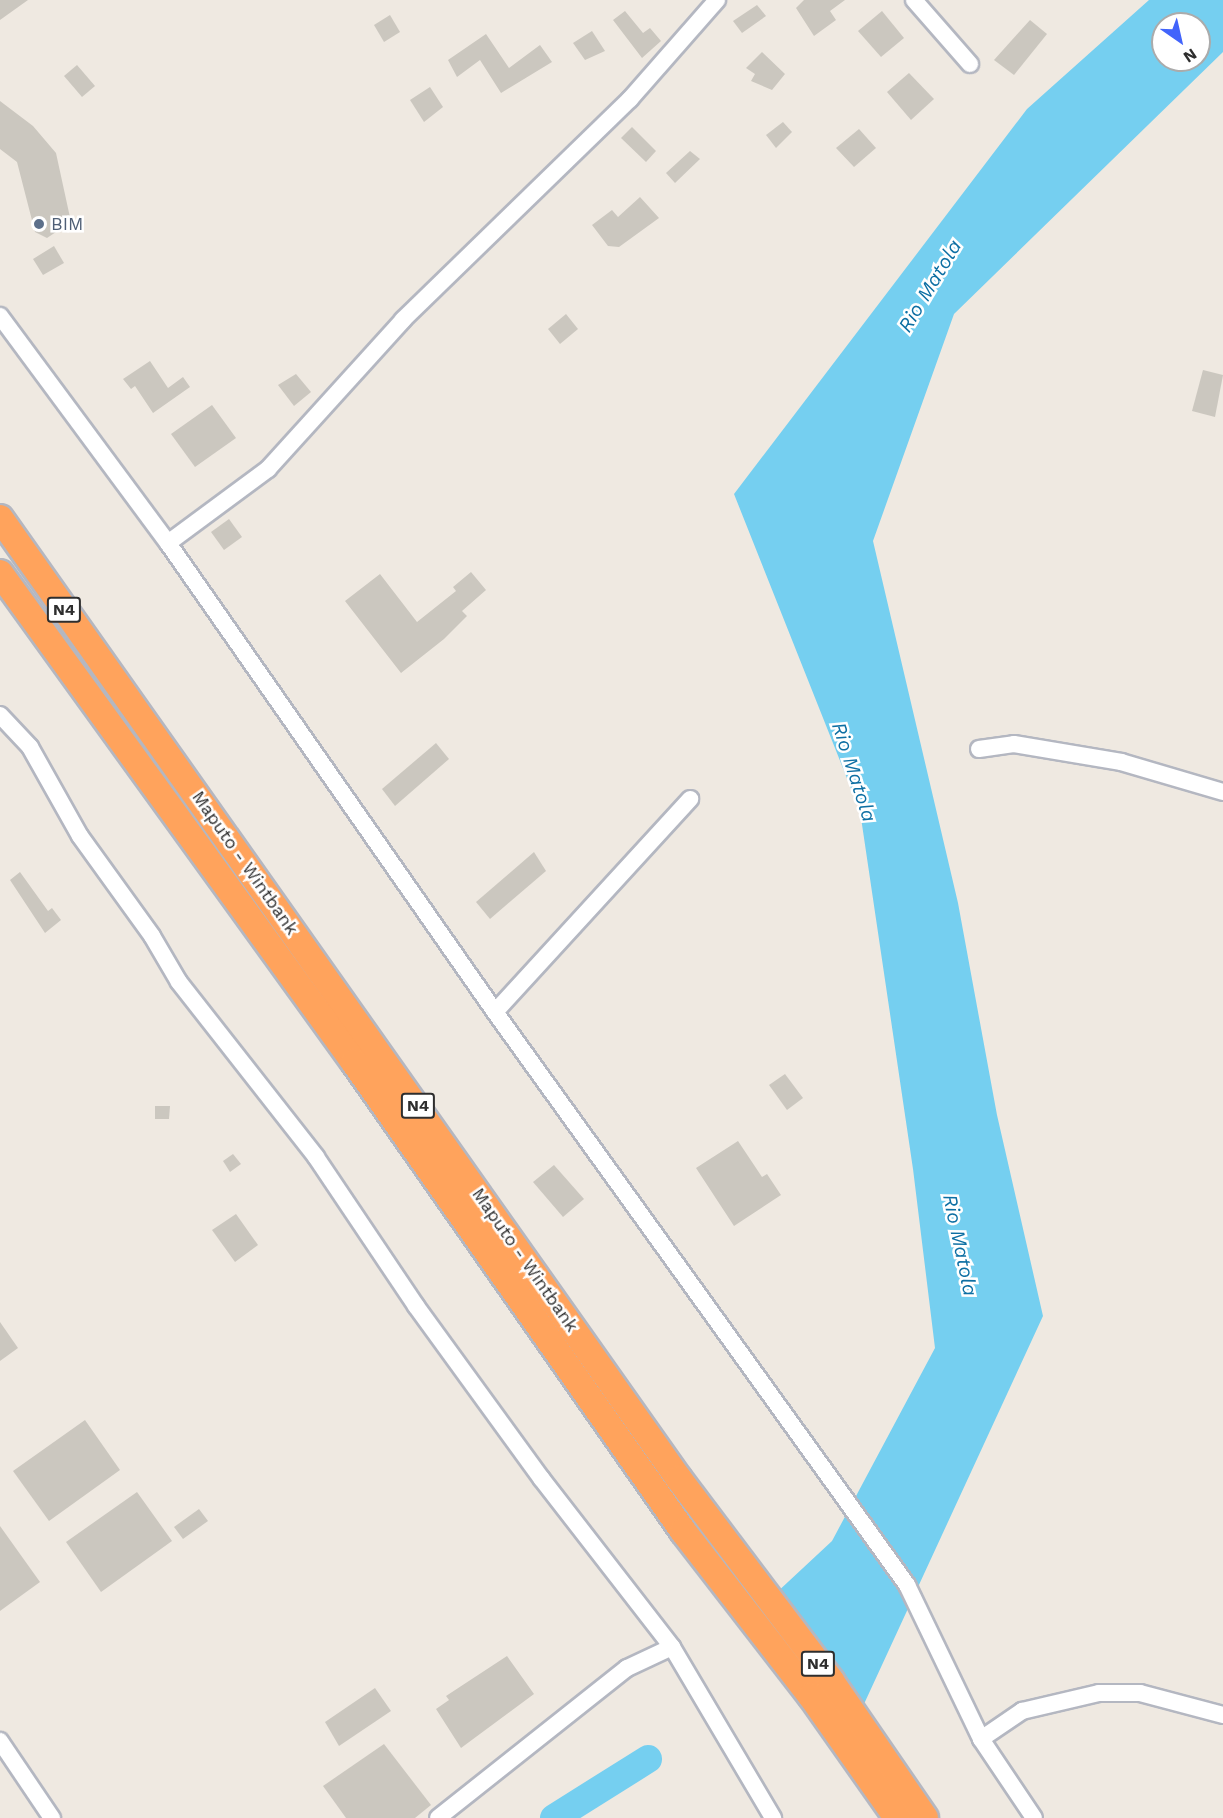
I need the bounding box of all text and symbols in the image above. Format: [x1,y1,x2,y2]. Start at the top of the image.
north arrow [1151,12,1211,72]
text: N [1180,44,1200,67]
place label: BIM [51,213,83,235]
marker: BIM [32,217,46,231]
water label: Rio Matola [893,235,967,337]
road number: N4 [46,597,82,623]
water label: Rio Matola [827,719,881,825]
street label: Maputo - Wintbank [187,787,303,939]
road number: N4 [400,1093,436,1119]
street label: Maputo - Wintbank [467,1184,583,1336]
water label: Rio Matola [938,1192,982,1298]
road number: N4 [800,1651,836,1677]

